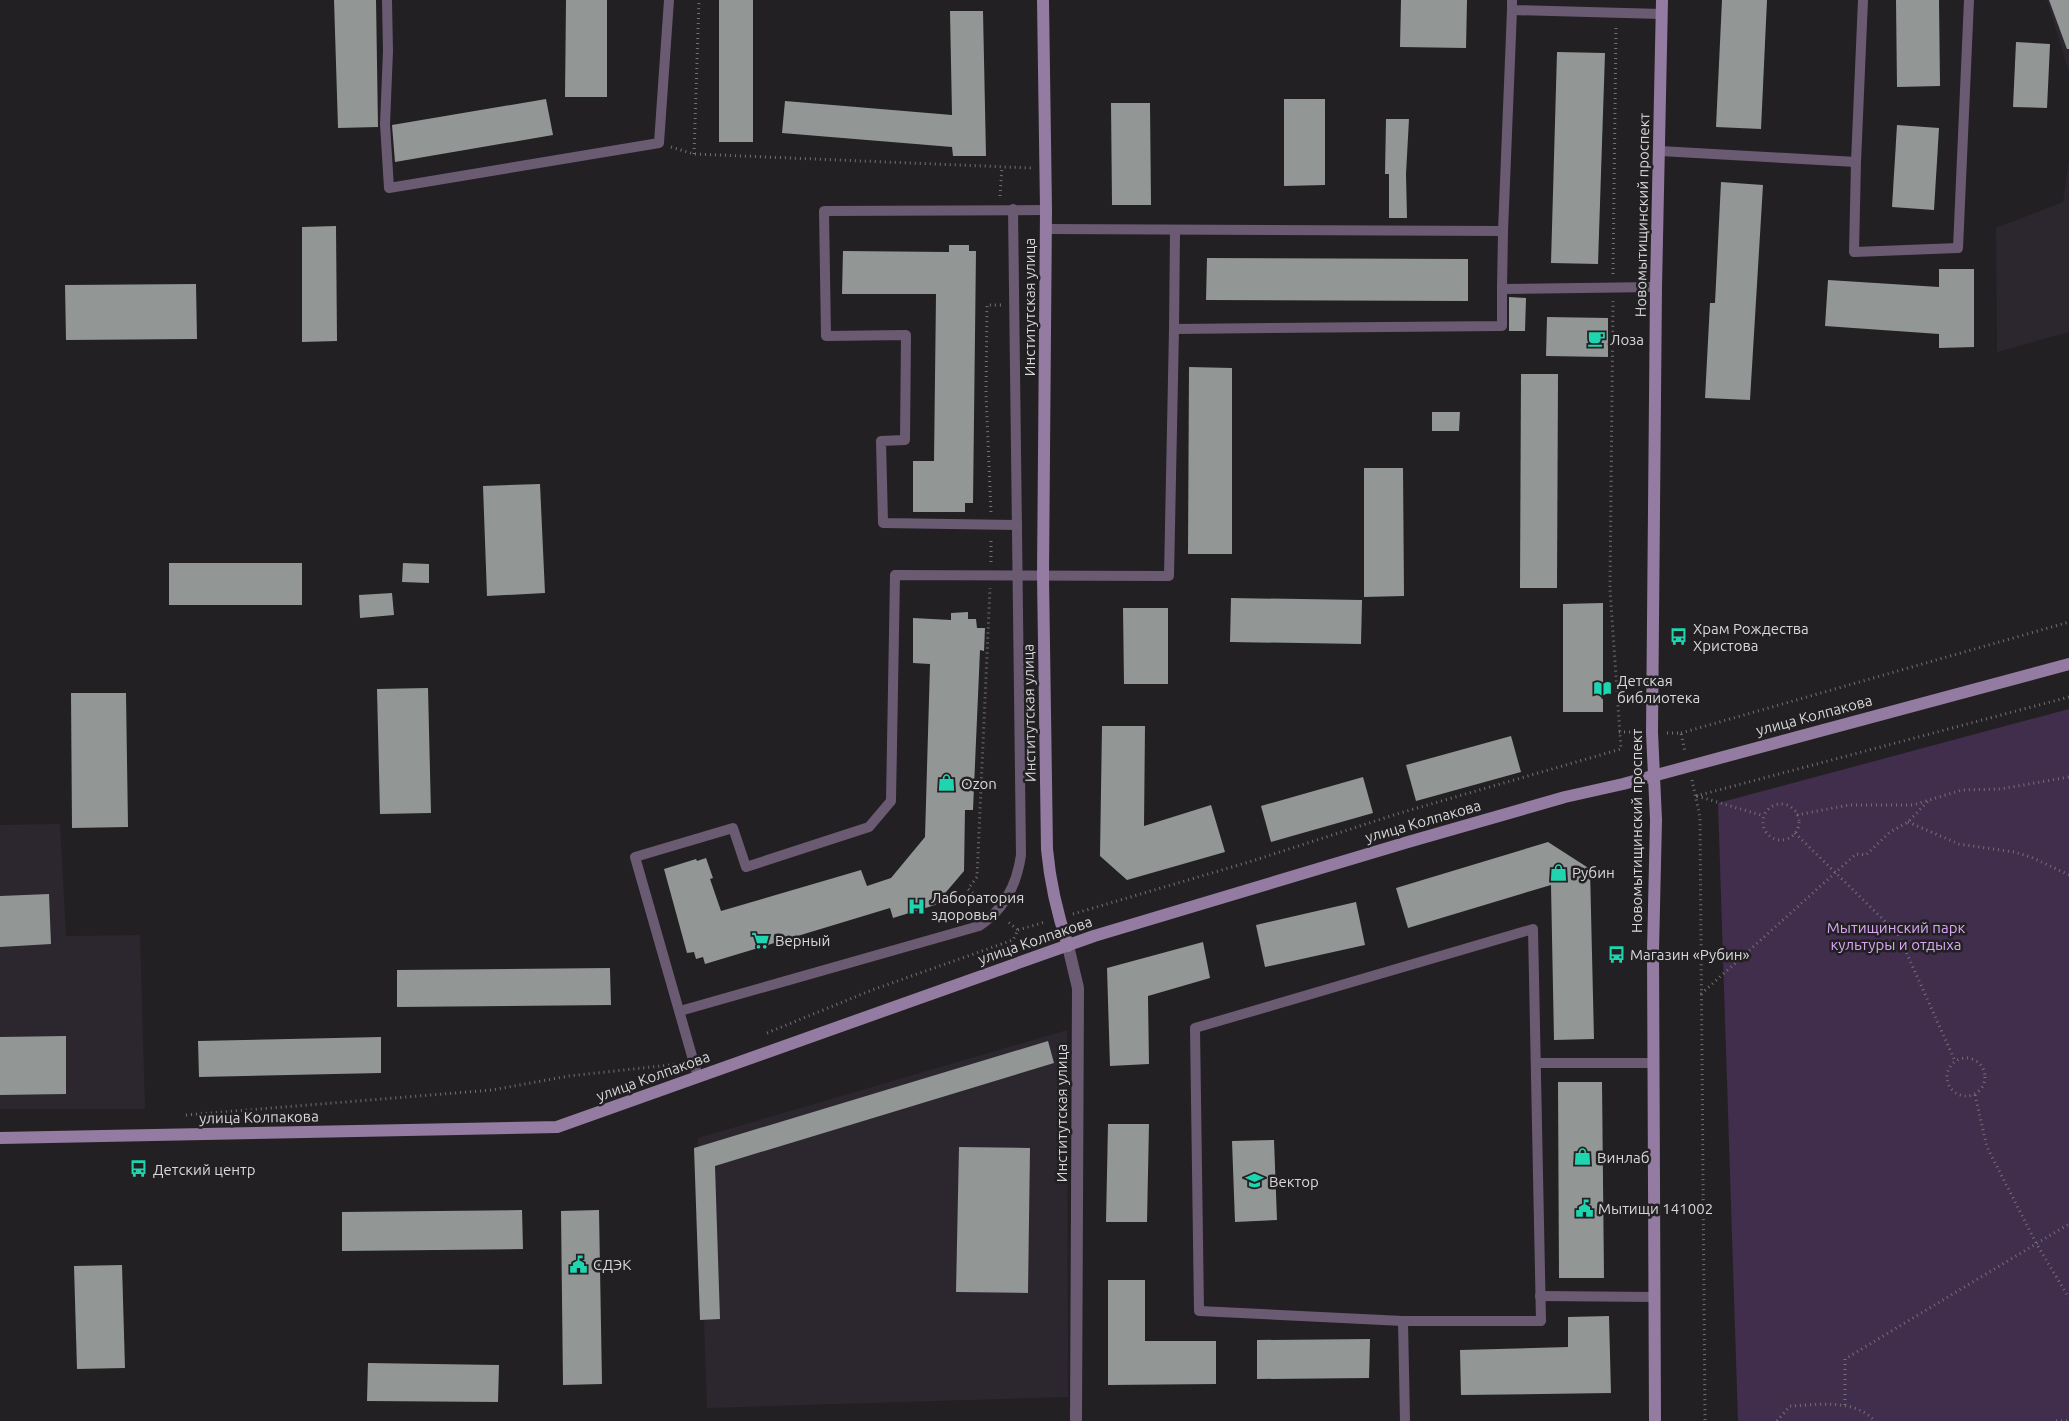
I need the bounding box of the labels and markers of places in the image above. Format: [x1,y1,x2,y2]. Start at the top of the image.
cafe icon: Лоза [1586,329,1606,349]
place label: Лоза [1610,331,1644,348]
place label: Храм Рождества Христова [1693,620,1809,654]
bus stop icon: Храм Рождества Христова [1669,627,1689,647]
place label: Детская библиотека [1617,672,1700,706]
library icon: Детская библиотека [1593,679,1613,699]
shop icon: Ozon [937,773,957,793]
place label: Ozon [961,775,997,792]
shop icon: Рубин [1548,862,1568,882]
place label: Рубин [1572,864,1615,881]
place label: Лаборатория здоровья [931,889,1024,923]
hospital icon: Лаборатория здоровья [907,896,927,916]
supermarket icon: Верный [751,930,771,950]
place label: Верный [775,932,830,949]
bus stop icon: Магазин «Рубин» [1606,944,1626,964]
place label: Магазин «Рубин» [1630,946,1750,963]
shop icon: Винлаб [1573,1147,1593,1167]
place label: Винлаб [1597,1149,1649,1166]
bus stop icon: Детский центр [129,1159,149,1179]
place label: Детский центр [153,1161,255,1178]
school or university icon: Вектор [1245,1171,1265,1191]
place label: Вектор [1269,1173,1319,1190]
public building icon: Мытищи 141002 [1574,1198,1594,1218]
place label: Мытищи 141002 [1598,1200,1713,1217]
public building icon: СДЭК [569,1254,589,1274]
place label: СДЭК [593,1256,631,1273]

